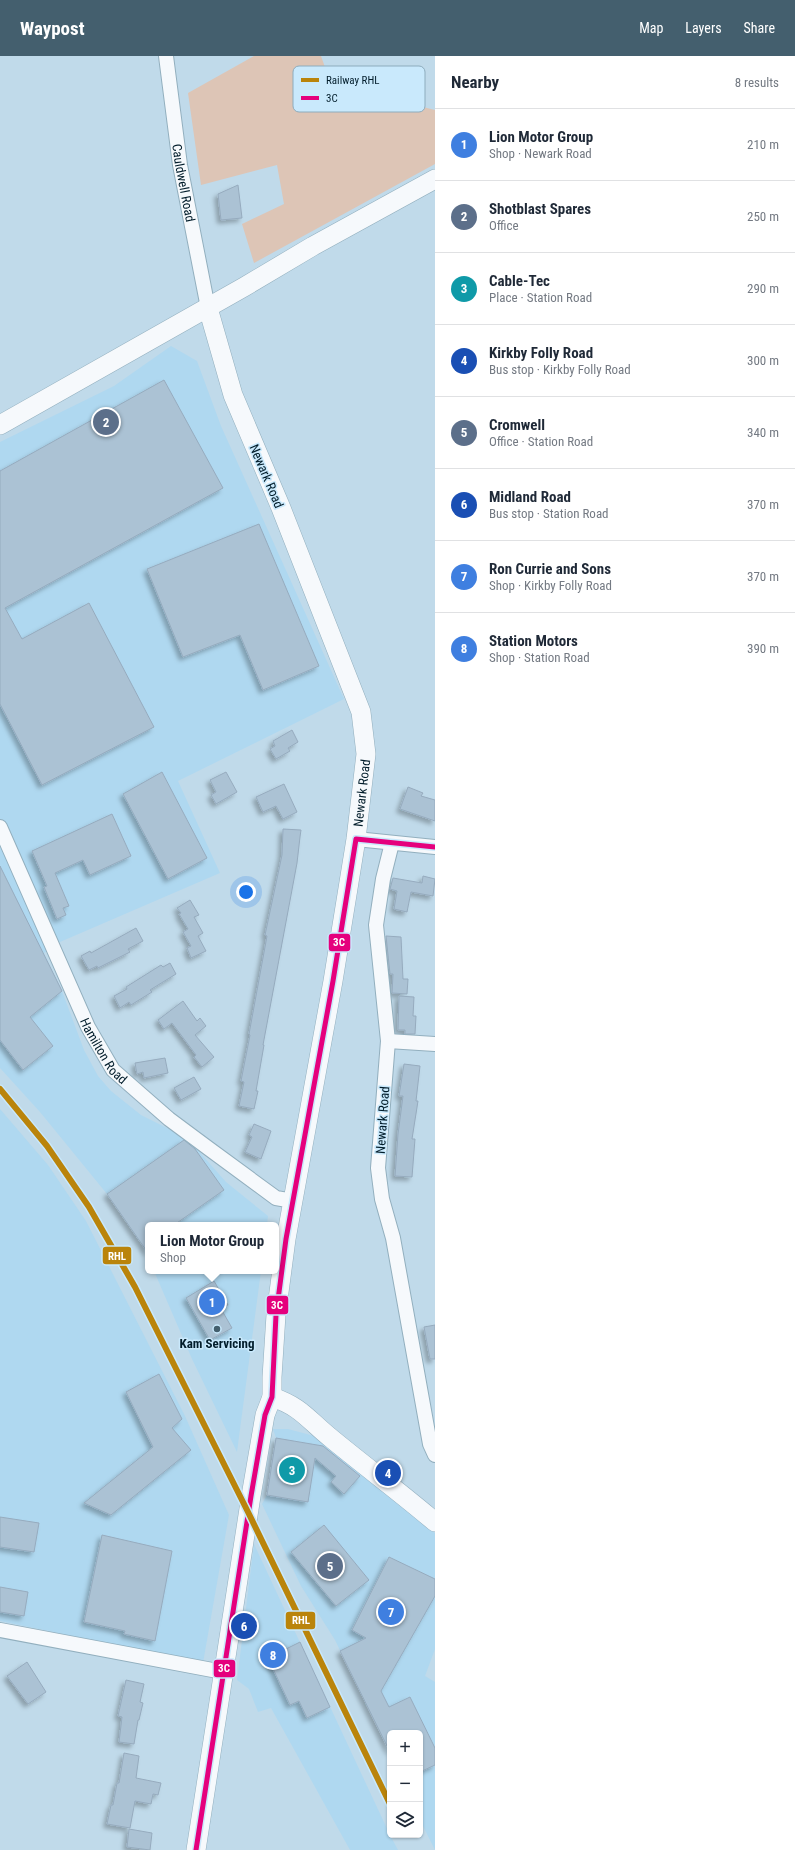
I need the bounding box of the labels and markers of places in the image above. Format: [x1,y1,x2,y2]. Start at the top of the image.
pin: 2 [93,407,119,437]
pin: 1 [199,1287,225,1317]
marker: Kam Servicing [212,1324,222,1334]
place label: Kam Servicing [180,1336,254,1351]
pin: 3 [279,1455,305,1485]
pin: 4 [375,1458,401,1488]
pin: 5 [317,1551,343,1581]
pin: 7 [378,1597,404,1627]
pin: 6 [231,1611,257,1641]
pin: 8 [260,1640,286,1670]

